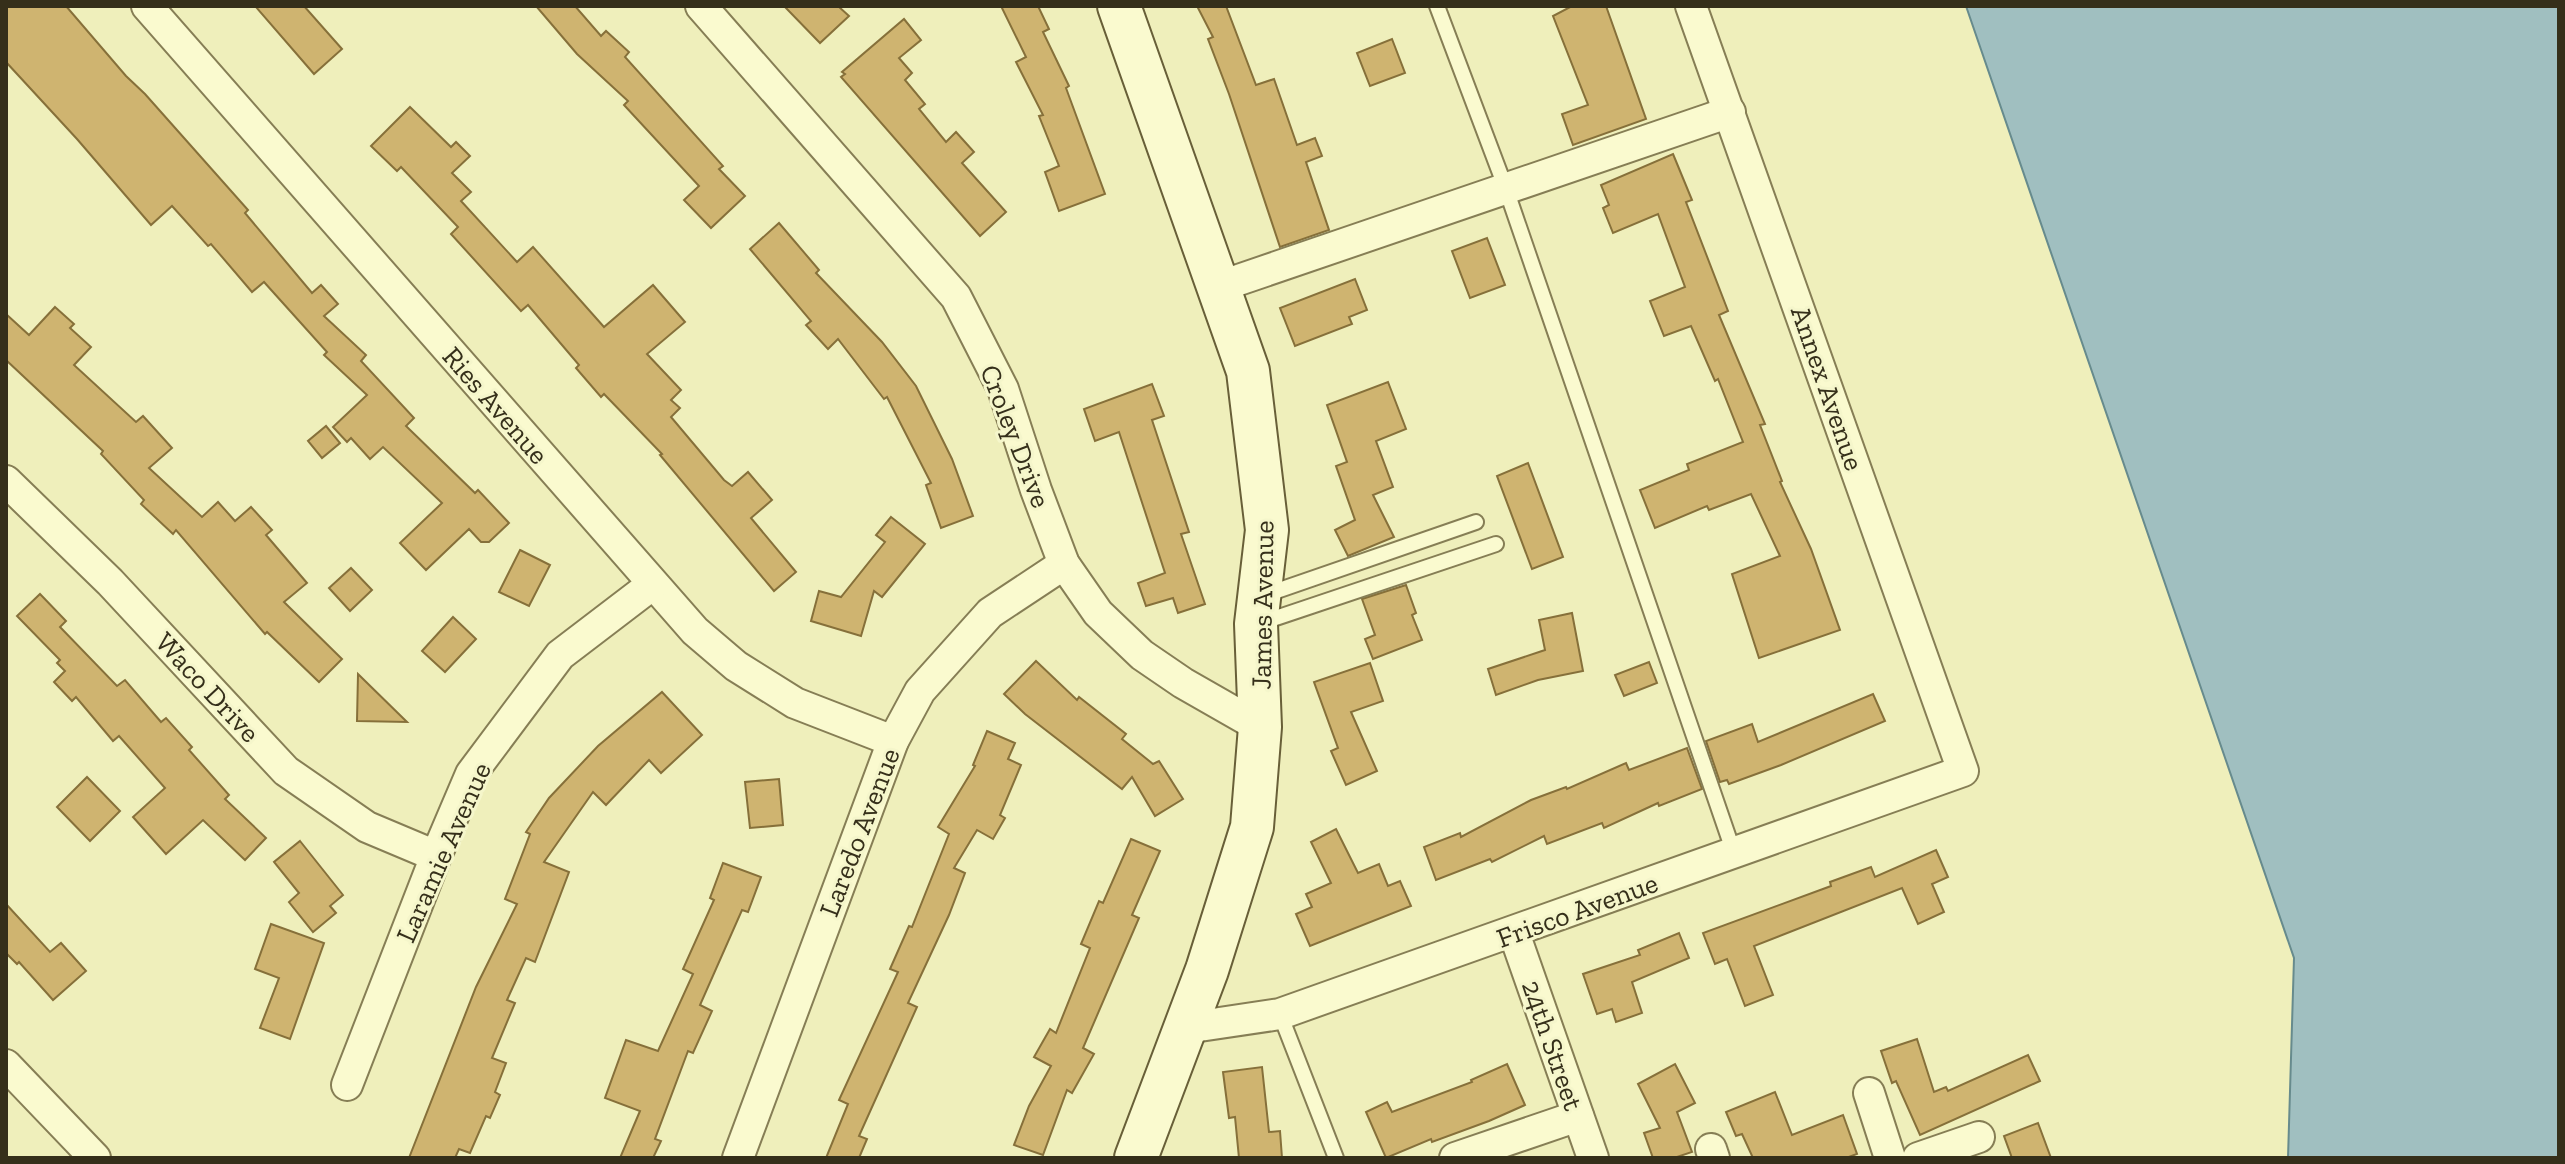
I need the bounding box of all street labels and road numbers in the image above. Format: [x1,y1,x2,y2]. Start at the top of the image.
street label: Annex Avenue [1784,302,1871,475]
street label: Ries Avenue [436,340,556,471]
street label: Croley Drive [973,360,1058,512]
street label: James Avenue [1245,520,1280,690]
street label: Waco Drive [149,626,267,749]
street label: Laredo Avenue [812,743,907,921]
street label: Laramie Avenue [389,757,498,947]
street label: Frisco Avenue [1492,866,1662,955]
street label: 24th Street [1515,976,1590,1115]

